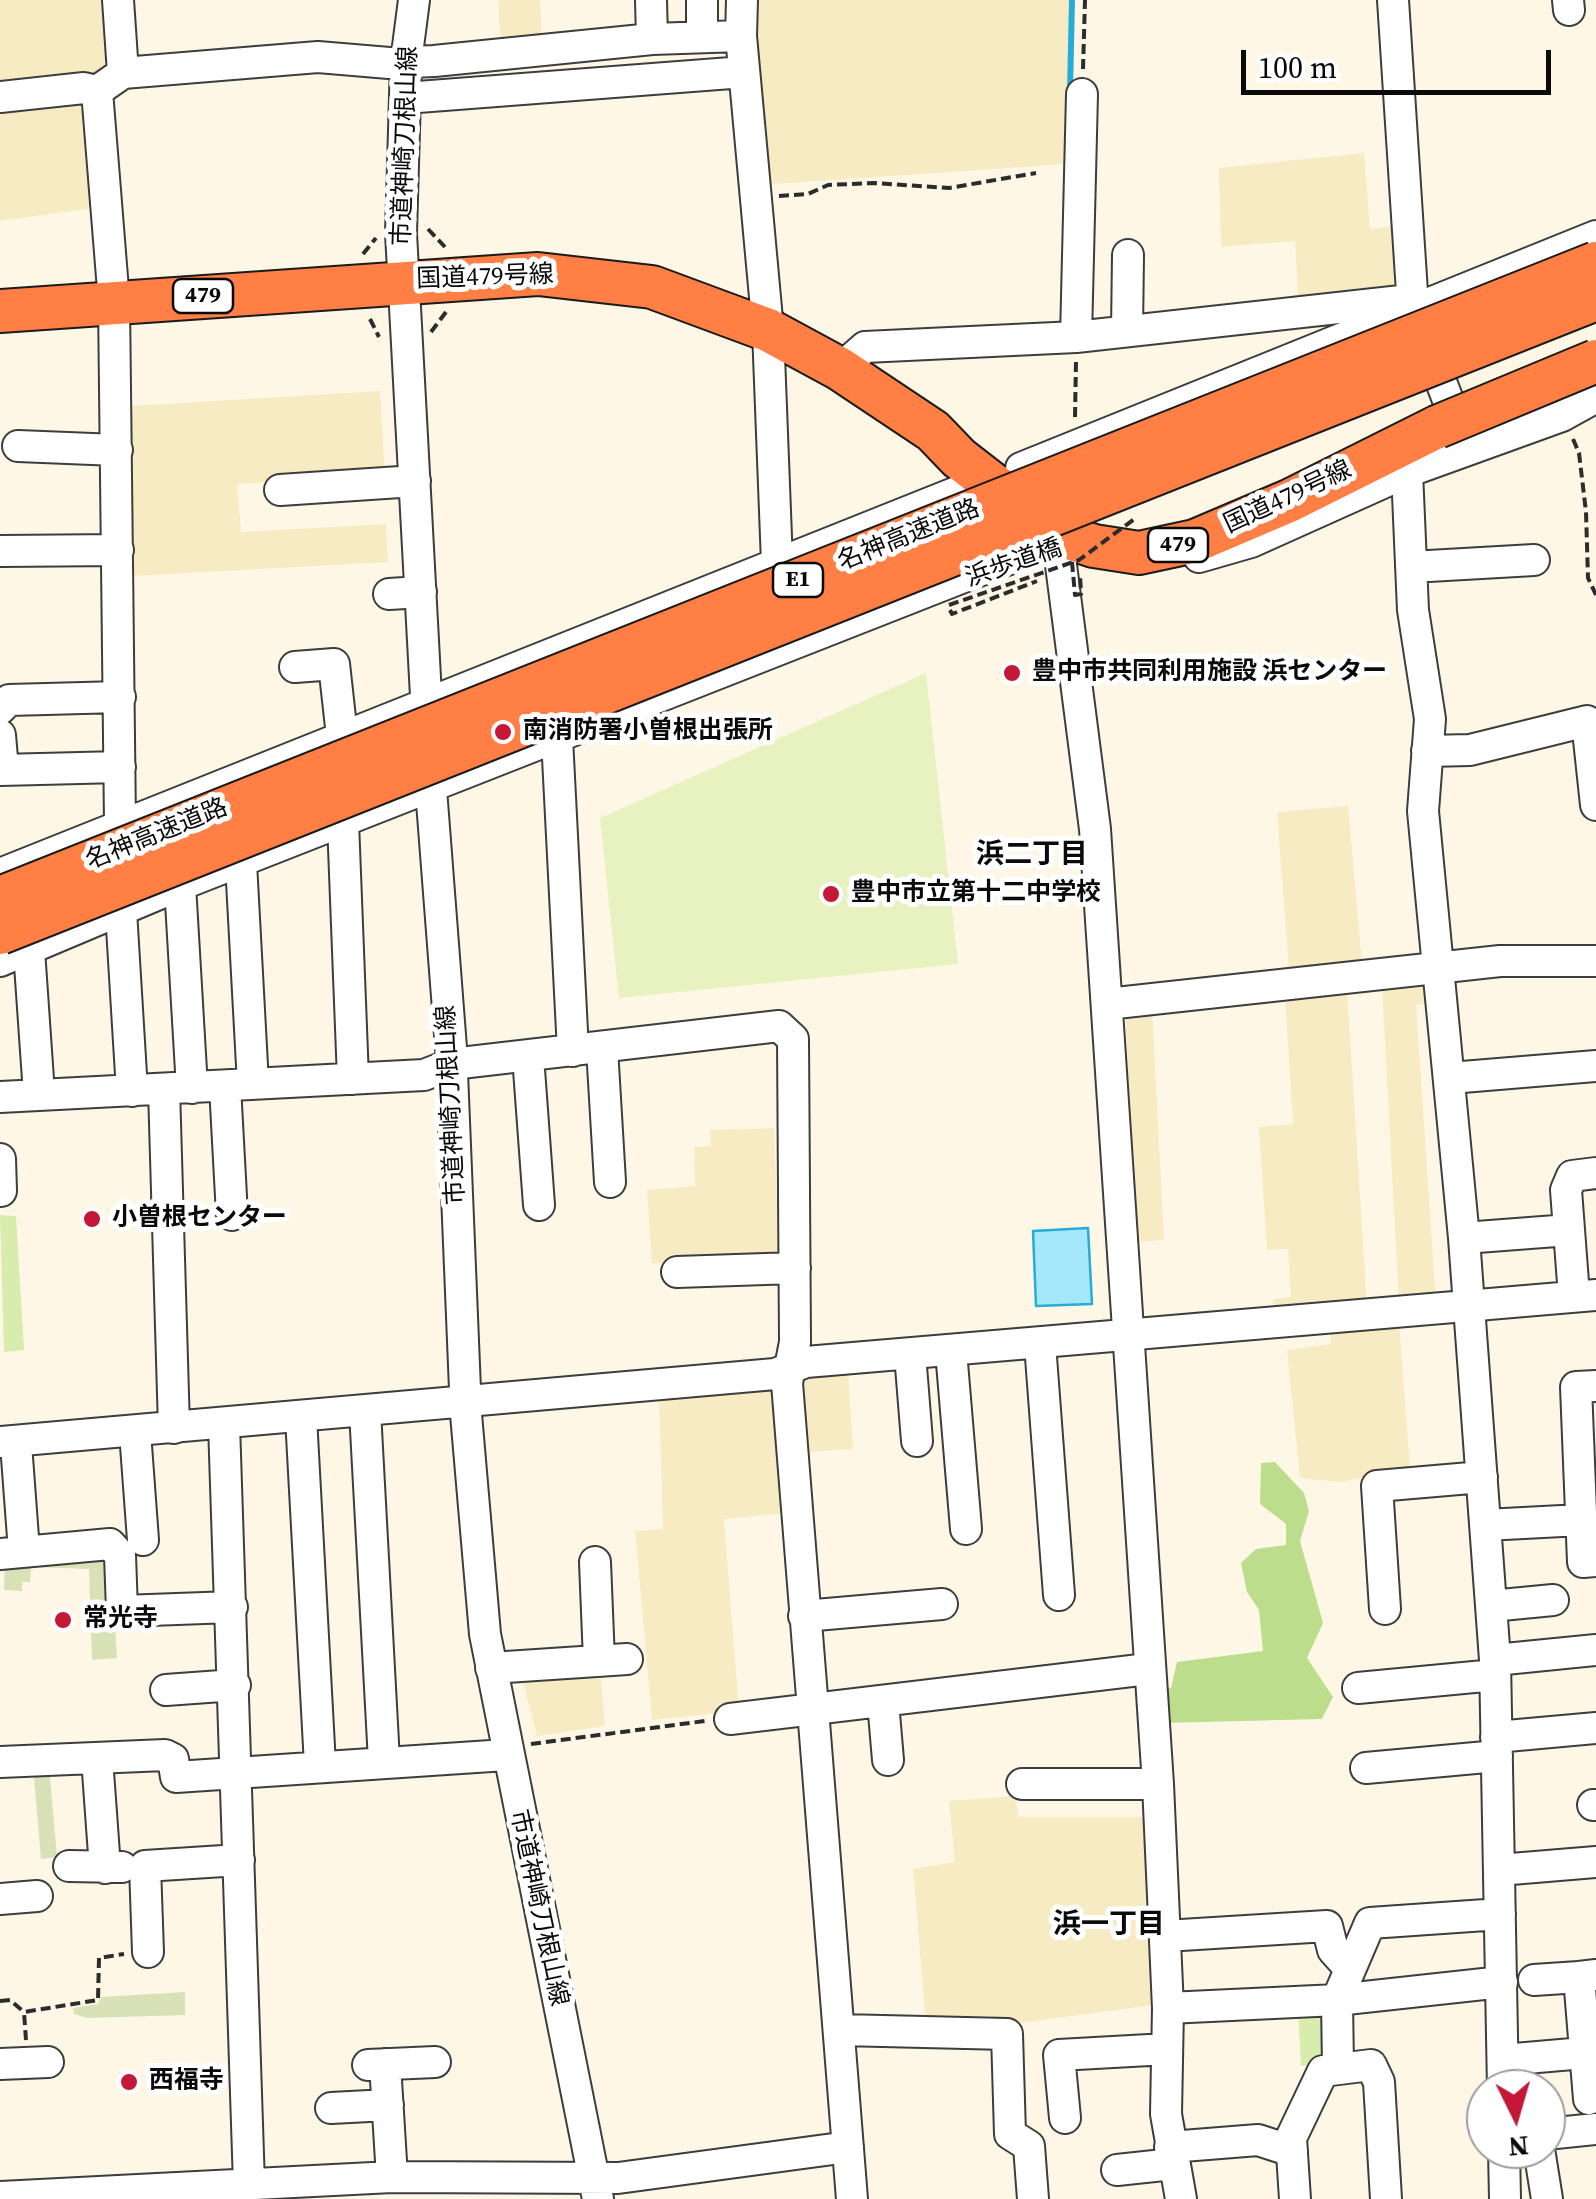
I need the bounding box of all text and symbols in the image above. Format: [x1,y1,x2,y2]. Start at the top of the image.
scale bar [1246,30,1556,92]
street label: 市道神崎刀根山線 [388,46,424,246]
text: 100 m [1258,47,1337,88]
street label: 国道479号線 [416,261,554,295]
road number: 479 [173,279,233,313]
street label: 国道479号線 [1219,455,1357,541]
street label: 名神高速道路 [834,494,984,578]
road number: 479 [1148,528,1208,562]
street label: 浜歩道橋 [962,534,1066,594]
road number: E1 [773,563,823,597]
place label: 豊中市共同利用施設 浜センター [1032,658,1387,688]
marker: 豊中市共同利用施設 浜センター [1001,662,1023,684]
place label: 南消防署小曽根出張所 [523,717,773,747]
marker: 南消防署小曽根出張所 [492,721,514,743]
street label: 名神高速道路 [82,793,232,877]
district label: 浜二丁目 [976,839,1088,873]
place label: 豊中市立第十二中学校 [851,879,1101,909]
marker: 豊中市立第十二中学校 [820,883,842,905]
street label: 市道神崎刀根山線 [432,1004,472,1206]
place label: 小曽根センター [112,1204,287,1234]
marker: 小曽根センター [81,1208,103,1230]
place label: 常光寺 [83,1605,158,1635]
marker: 常光寺 [52,1609,74,1631]
street label: 市道神崎刀根山線 [503,1807,573,2009]
district label: 浜一丁目 [1053,1909,1165,1943]
place label: 西福寺 [149,2067,224,2097]
north arrow [1466,2069,1566,2169]
marker: 西福寺 [118,2071,140,2093]
text: N [1507,2127,1530,2167]

